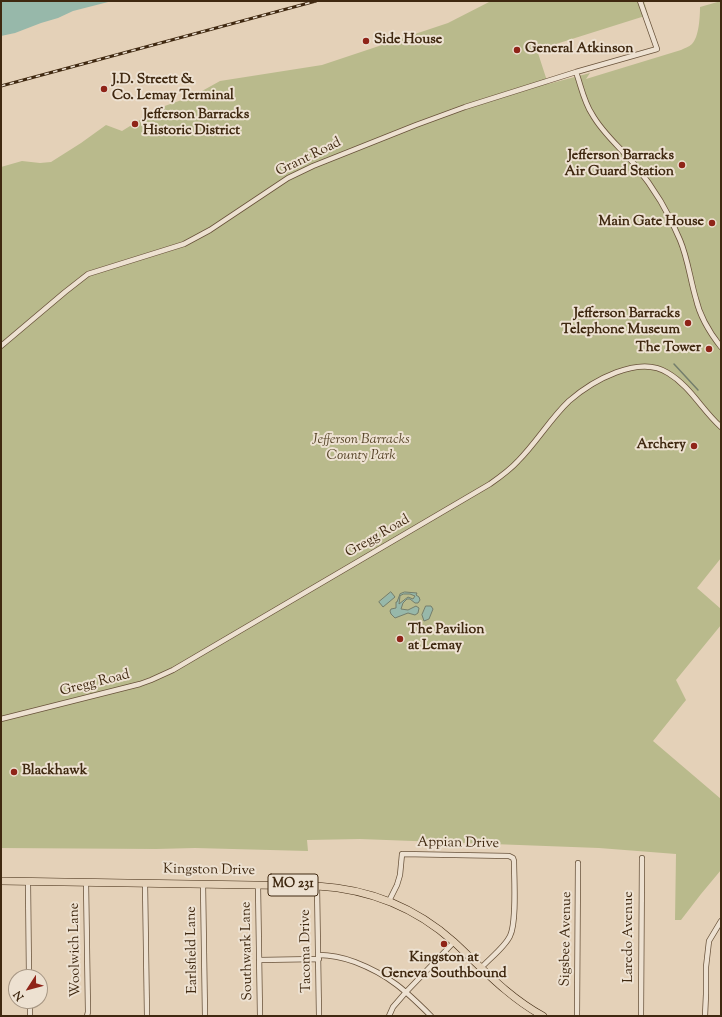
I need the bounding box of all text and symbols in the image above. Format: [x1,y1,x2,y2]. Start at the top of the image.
place label: Side House [374,33,442,49]
marker: Side House [361,36,371,46]
place label: General Atkinson [525,42,634,58]
marker: General Atkinson [512,45,522,55]
place label: J.D. Streett & Co. Lemay Terminal [112,73,234,106]
marker: J.D. Streett & Co. Lemay Terminal [99,84,109,94]
place label: Jefferson Barracks Historic District [143,108,249,140]
marker: Jefferson Barracks Historic District [130,119,140,129]
street label: Grant Road [274,135,344,181]
place label: Jefferson Barracks Air Guard Station [565,149,674,182]
marker: Jefferson Barracks Air Guard Station [677,160,687,170]
place label: Main Gate House [599,215,704,231]
marker: Main Gate House [707,218,717,228]
place label: Jefferson Barracks Telephone Museum [561,307,680,340]
marker: Jefferson Barracks Telephone Museum [683,318,693,328]
place label: The Tower [636,341,701,357]
marker: The Tower [704,344,714,354]
park label: Jefferson Barracks County Park [312,433,410,466]
place label: Archery [637,438,686,454]
marker: Archery [689,441,699,451]
street label: Gregg Road [343,512,413,562]
place label: The Pavilion at Lemay [408,623,484,656]
marker: The Pavilion at Lemay [395,634,405,644]
street label: Gregg Road [58,667,132,701]
place label: Blackhawk [22,764,87,780]
marker: Blackhawk [9,767,19,777]
street label: Appian Drive [417,835,499,853]
street label: Kingston Drive [163,862,255,880]
road number: MO 231 [268,874,318,896]
street label: Sigsbee Avenue [558,891,576,987]
street label: Laredo Avenue [622,891,638,983]
street label: Southwark Lane [239,901,257,1001]
street label: Woolwich Lane [67,903,85,997]
street label: Earlsfield Lane [184,906,202,994]
street label: Tacoma Drive [298,909,316,993]
marker: Kingston at Geneva Southbound [439,939,449,949]
place label: Kingston at Geneva Southbound [381,951,507,984]
north arrow [8,969,48,1009]
text: N [10,987,28,1004]

